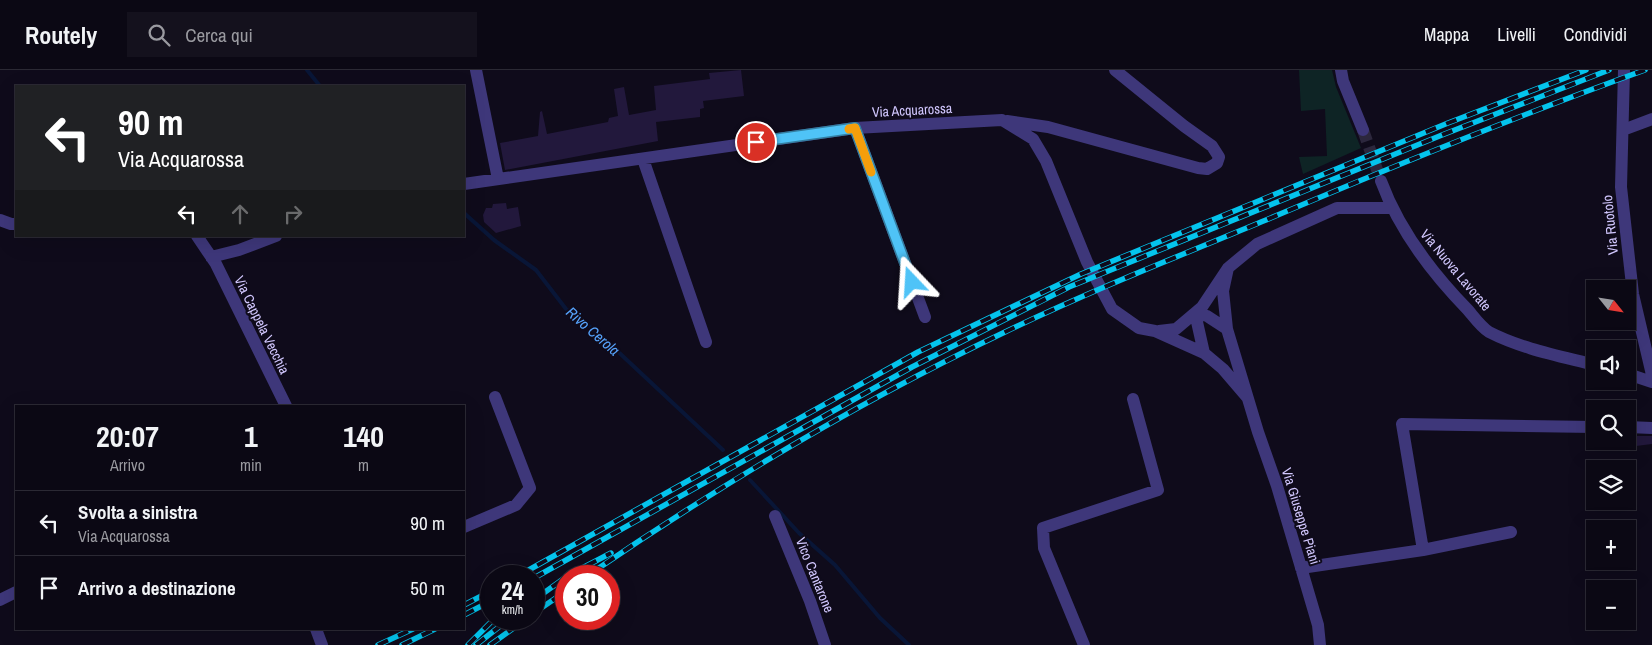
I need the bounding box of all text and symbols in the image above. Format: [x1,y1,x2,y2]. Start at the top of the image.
search box [127,12,477,57]
text: Routely [25,19,97,51]
icon: search [145,21,173,49]
text: Cerca qui [185,22,253,48]
text: Mappa [1424,22,1469,47]
text: Livelli [1497,22,1536,47]
text: Condividi [1564,22,1627,47]
text: 90 m [118,99,183,146]
street label: Via Acquarossa [871,99,953,121]
icon: left [35,105,100,170]
pin [735,121,777,163]
icon: arrive [742,128,770,156]
text: Via Acquarossa [118,144,244,174]
street label: Via Ruotolo [1598,194,1622,256]
icon: left [173,200,201,228]
icon: ahead [226,200,254,228]
icon: right [279,200,307,228]
street label: Via Nuova Lavorate [1417,225,1495,315]
position arrow [885,255,937,307]
street label: Via Cappela Vecchia [230,273,294,378]
north arrow [1586,280,1636,330]
map controls [1586,280,1636,630]
water label: Rivo Cerola [562,302,625,360]
button: sound [1586,340,1636,390]
button: search [1586,400,1636,450]
text: 20:07 [96,416,159,456]
text: 1 [244,416,258,456]
text: 140 [343,416,384,456]
text: Arrivo [110,454,145,476]
text: min [240,454,262,476]
text: m [358,454,369,476]
button: layers [1586,460,1636,510]
street label: Via Giuseppe Piani [1278,466,1324,566]
text: Svolta a sinistra [78,499,198,525]
icon: left [35,509,63,537]
text: 90 m [410,510,445,536]
button: + [1586,520,1636,570]
text: Via Acquarossa [78,525,170,547]
street label: Vico Cantarone [792,535,838,615]
speed limit sign: 30 [555,565,620,630]
icon: arrive [35,574,63,602]
text: 24 [501,574,524,608]
text: Arrivo a destinazione [78,575,236,601]
text: 50 m [410,575,445,601]
button: − [1586,580,1636,630]
text: km/h [502,602,523,618]

